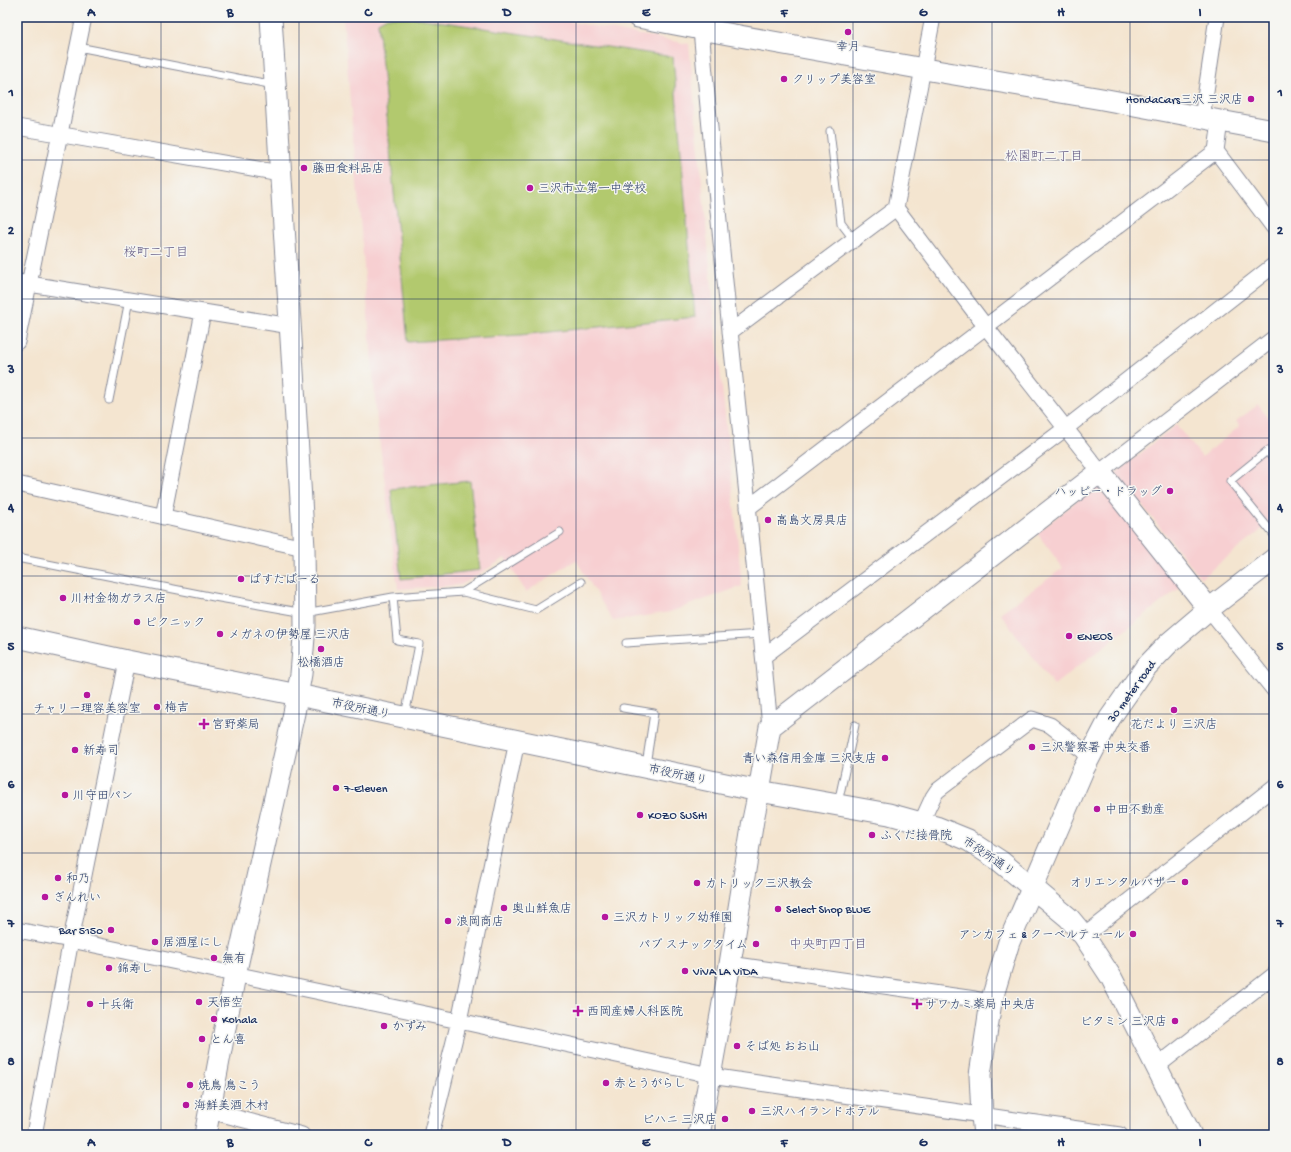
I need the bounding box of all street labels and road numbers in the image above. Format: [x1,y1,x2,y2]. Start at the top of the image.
street label: 30 meter road [1105,658,1160,727]
street label: 市役所通り [330,696,392,723]
street label: 市役所通り [647,762,709,789]
street label: 市役所通り [959,834,1017,880]

